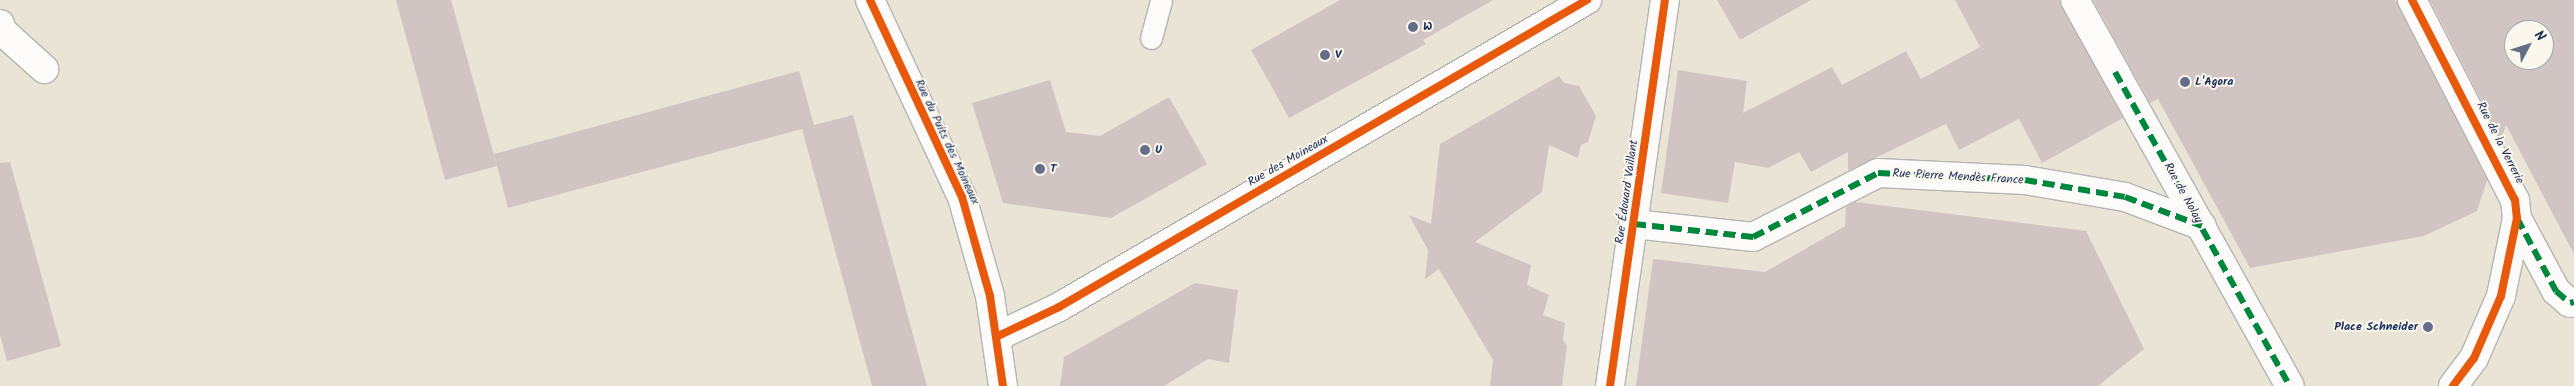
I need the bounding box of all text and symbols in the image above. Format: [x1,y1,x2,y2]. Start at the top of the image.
place label: W [1423,20,1432,34]
north arrow [2504,20,2554,70]
marker: W [1407,21,1419,33]
text: N [2528,26,2551,46]
place label: V [1335,48,1341,62]
marker: V [1319,49,1331,61]
place label: L'Agora [2195,75,2233,89]
marker: L'Agora [2179,76,2191,88]
street label: Rue du Puits des Moineaux [912,77,982,207]
street label: Rue de la Verrerie [2473,100,2527,186]
street label: Rue des Moineaux [1245,132,1331,190]
street label: Rue Édouard Vaillant [1613,139,1641,245]
place label: U [1155,143,1162,157]
marker: U [1139,144,1151,156]
street label: Rue de Nolay [2160,160,2206,226]
place label: T [1050,162,1057,176]
marker: T [1034,163,1046,175]
street label: Rue Pierre Mendès France [1892,166,2024,188]
place label: Place Schneider [2334,320,2418,334]
marker: Place Schneider [2422,321,2434,333]

